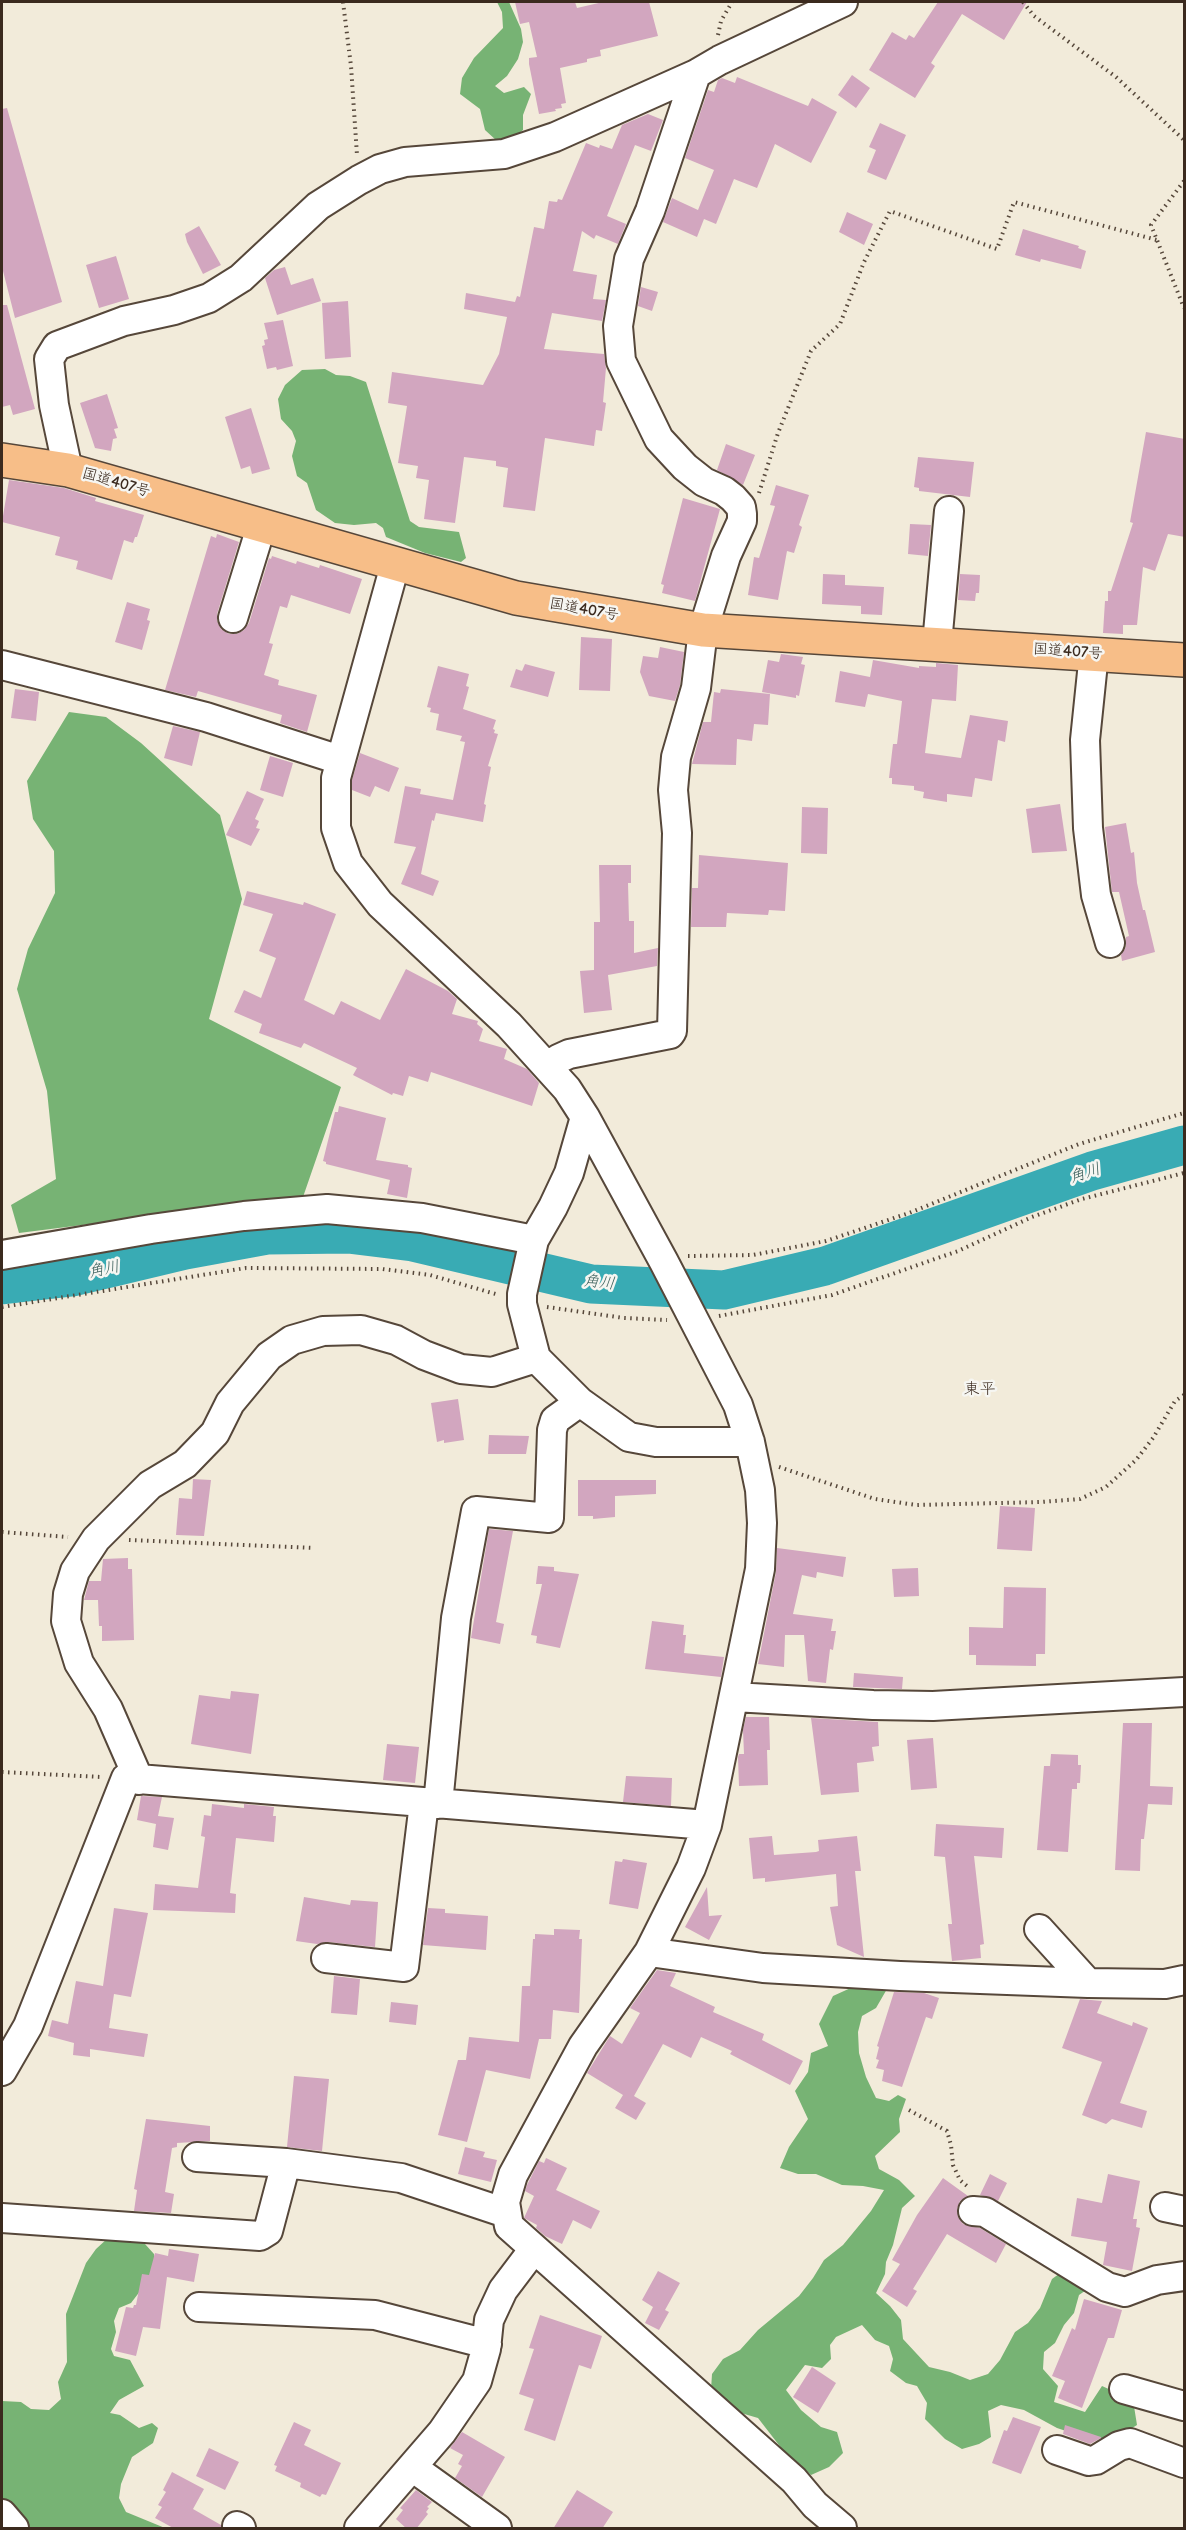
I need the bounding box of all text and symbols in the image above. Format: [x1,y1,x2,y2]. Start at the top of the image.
street label: 国道407号 [80,465,152,501]
street label: 国道407号 [548,595,620,625]
street label: 国道407号 [1032,641,1104,663]
water label: 角川 [1067,1160,1103,1188]
water label: 角川 [86,1257,122,1283]
water label: 角川 [582,1272,616,1294]
district label: 東平 [964,1380,996,1400]

